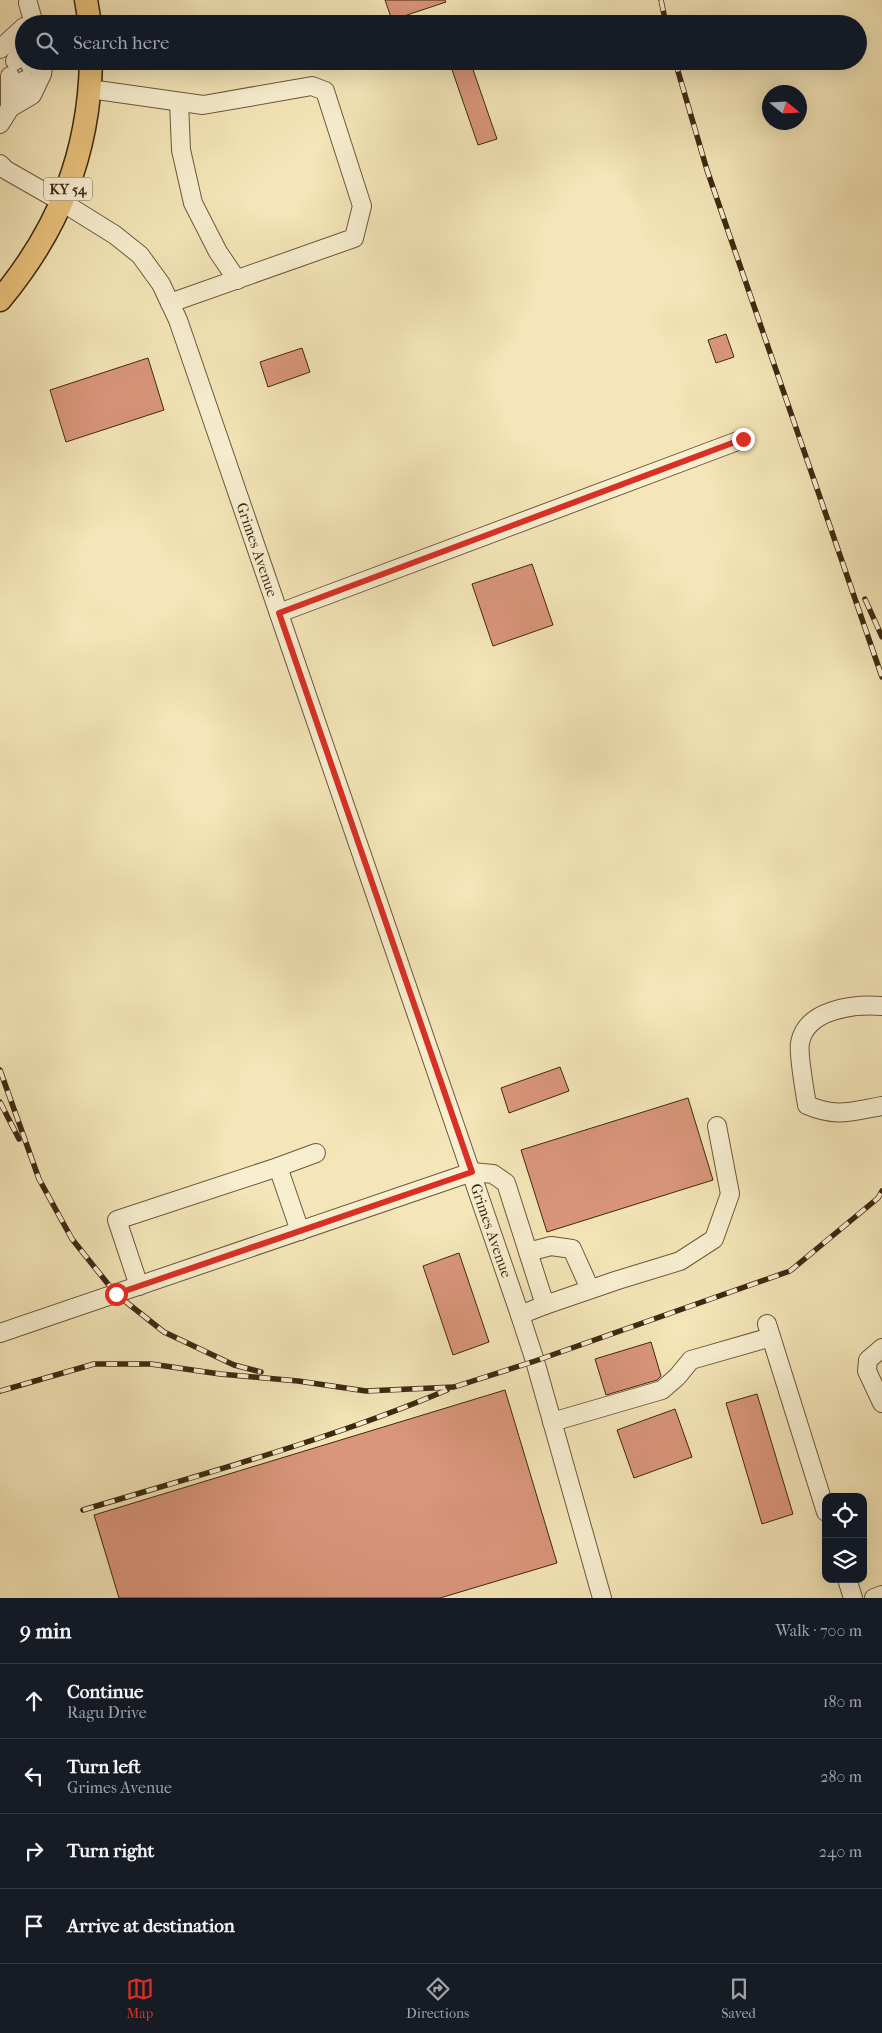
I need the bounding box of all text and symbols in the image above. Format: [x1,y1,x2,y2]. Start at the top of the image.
search box [15,15,867,70]
icon: search [33,29,61,57]
text: Search here [73,32,169,54]
north arrow [762,85,807,130]
road number: KY 54 [44,178,92,200]
route end [732,428,755,451]
street label: Grimes Avenue [232,500,282,600]
street label: Grimes Avenue [466,1181,516,1281]
route start [105,1283,128,1306]
map controls [822,1493,867,1583]
button: locate [822,1493,867,1538]
button: layers [822,1538,867,1583]
text: 9 min [20,1619,71,1643]
text: Walk · 700 m [775,1621,862,1640]
text: Continue [67,1681,143,1703]
icon: ahead [20,1687,48,1715]
text: 180 m [823,1692,862,1711]
text: Ragu Drive [67,1703,147,1722]
text: Turn left [67,1756,141,1778]
icon: left [20,1762,48,1790]
text: 280 m [820,1767,862,1786]
text: Grimes Avenue [67,1778,172,1797]
icon: right [20,1837,48,1865]
text: Turn right [67,1840,154,1862]
text: 240 m [819,1842,862,1861]
icon: arrive [20,1912,48,1940]
text: Arrive at destination [67,1915,235,1937]
tab: Map [126,1975,154,2022]
tab: Directions [406,1975,469,2022]
tab: Saved [721,1975,756,2022]

